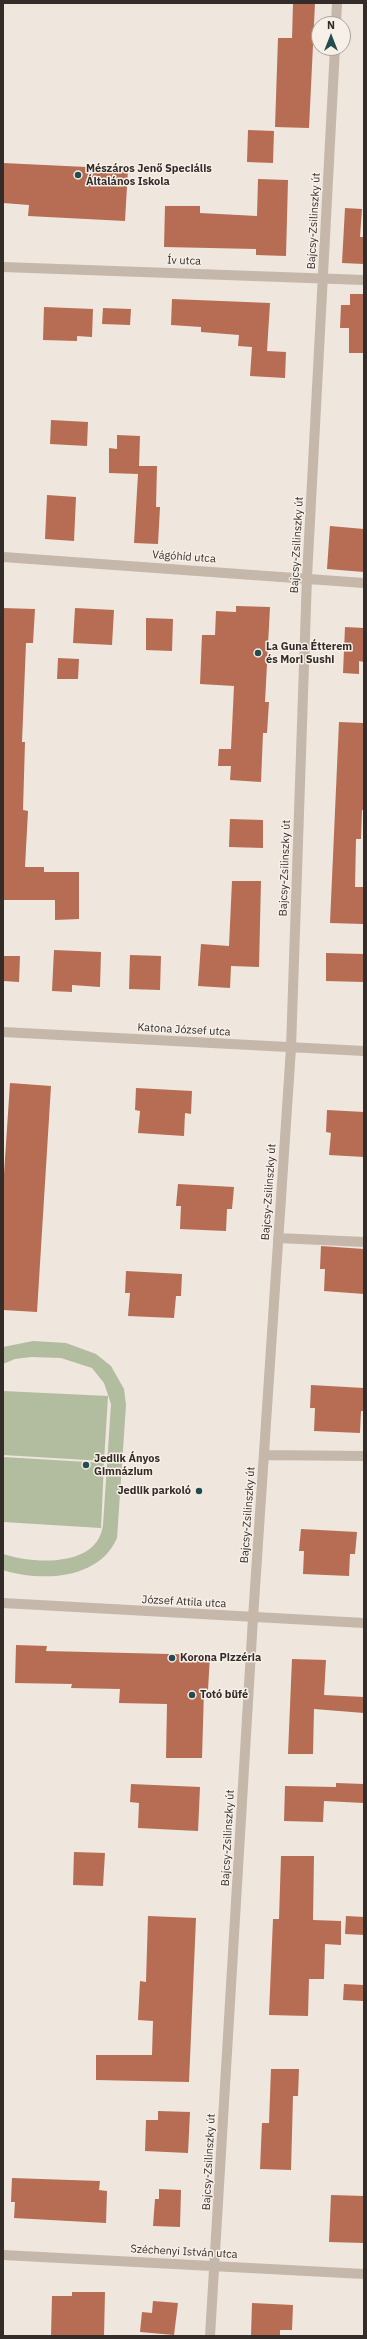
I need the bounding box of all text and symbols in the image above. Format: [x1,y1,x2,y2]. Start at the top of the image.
north arrow [311,16,351,56]
text: N [327,18,335,32]
place label: Mészáros Jenő Speciális Általános Iskola [86,162,212,188]
marker: Mészáros Jenő Speciális Általános Iskola [73,170,83,180]
street label: Bajcsy-Zsilinszky út [305,172,323,270]
street label: Ív utca [167,254,201,268]
street label: Bajcsy-Zsilinszky út [288,496,306,594]
street label: Vágóhíd utca [152,548,216,566]
place label: La Guna Étterem és Mori Sushi [266,640,352,666]
marker: La Guna Étterem és Mori Sushi [253,648,263,658]
street label: Bajcsy-Zsilinszky út [277,819,293,917]
street label: Katona József utca [137,1021,231,1039]
street label: Bajcsy-Zsilinszky út [259,1143,279,1241]
place label: Jedlik Ányos Gimnázium [94,1452,160,1478]
marker: Jedlik Ányos Gimnázium [81,1460,91,1470]
street label: Bajcsy-Zsilinszky út [238,1466,258,1564]
place label: Jedlik parkoló [117,1484,191,1498]
marker: Jedlik parkoló [194,1486,204,1496]
street label: József Attila utca [141,1593,227,1611]
place label: Korona Pizzéria [180,1651,261,1665]
marker: Korona Pizzéria [167,1653,177,1663]
place label: Totó büfé [200,1688,248,1702]
marker: Totó büfé [187,1690,197,1700]
street label: Bajcsy-Zsilinszky út [219,1789,237,1887]
street label: Bajcsy-Zsilinszky út [200,2113,218,2211]
street label: Széchenyi István utca [130,2243,238,2261]

